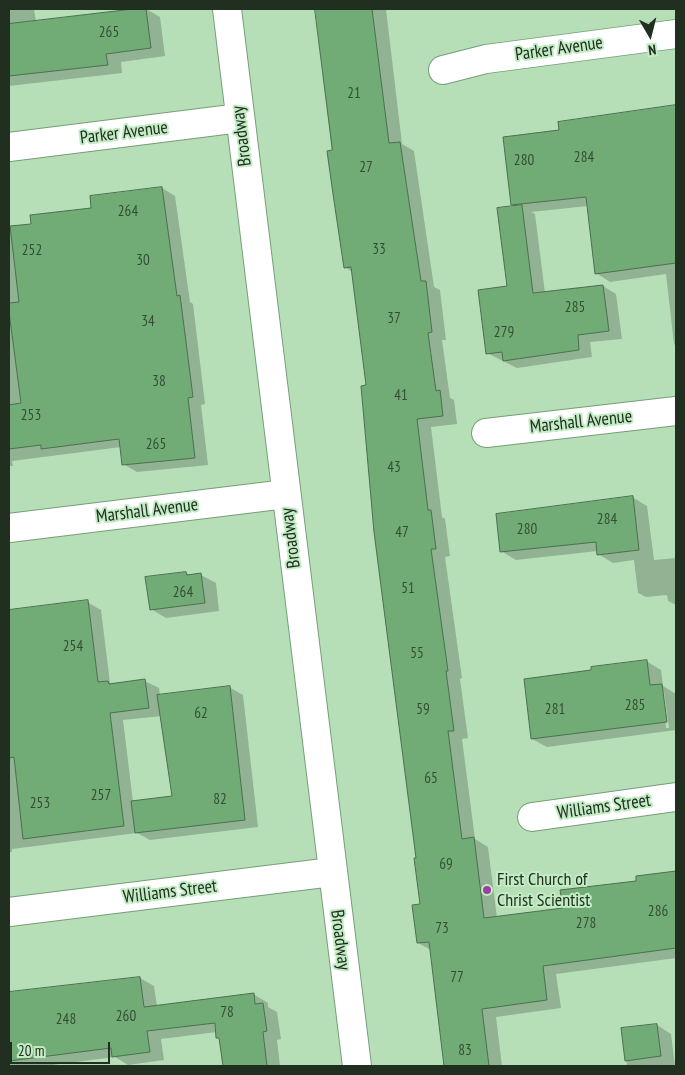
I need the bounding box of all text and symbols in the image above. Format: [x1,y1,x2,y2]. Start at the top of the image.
north arrow [625,10,675,60]
house number: 265 [99,24,119,42]
street label: Parker Avenue [514,32,604,66]
text: N [647,40,657,59]
house number: 21 [347,85,361,103]
street label: Broadway [228,105,256,167]
street label: Parker Avenue [79,117,169,149]
house number: 284 [574,149,594,167]
house number: 280 [514,152,534,170]
house number: 27 [359,159,373,177]
house number: 264 [118,203,138,221]
house number: 33 [372,241,386,259]
house number: 252 [22,242,42,260]
house number: 30 [136,252,150,270]
house number: 285 [565,299,585,317]
house number: 37 [387,310,401,328]
house number: 34 [141,313,155,331]
house number: 279 [494,324,514,342]
house number: 38 [152,373,166,391]
house number: 41 [394,387,408,405]
street label: Marshall Avenue [529,406,633,438]
house number: 253 [21,407,41,425]
house number: 265 [146,436,166,454]
house number: 43 [387,459,401,477]
street label: Marshall Avenue [95,494,199,528]
street label: Broadway [277,507,305,569]
house number: 284 [597,511,617,529]
house number: 280 [517,521,537,539]
house number: 47 [395,524,409,542]
house number: 51 [401,580,415,598]
house number: 264 [173,584,193,602]
house number: 254 [63,638,83,656]
house number: 55 [410,645,424,663]
house number: 285 [625,697,645,715]
house number: 59 [416,701,430,719]
house number: 281 [545,701,565,719]
house number: 62 [194,705,208,723]
house number: 65 [424,770,438,788]
house number: 257 [91,787,111,805]
street label: Williams Street [556,790,652,824]
house number: 82 [213,791,227,809]
house number: 253 [30,795,50,813]
house number: 69 [439,856,453,874]
place label: First Church of Christ Scientist [497,869,590,912]
street label: Williams Street [122,876,218,908]
marker: First Church of Christ Scientist [481,884,493,896]
house number: 286 [648,903,668,921]
street label: Broadway [326,909,354,971]
house number: 278 [576,915,596,933]
house number: 73 [435,920,449,938]
house number: 77 [450,969,464,987]
house number: 78 [220,1004,234,1022]
house number: 260 [116,1008,136,1026]
house number: 248 [56,1011,76,1029]
scale bar [12,1032,112,1064]
text: 20 m [18,1041,44,1060]
house number: 83 [458,1042,472,1060]

